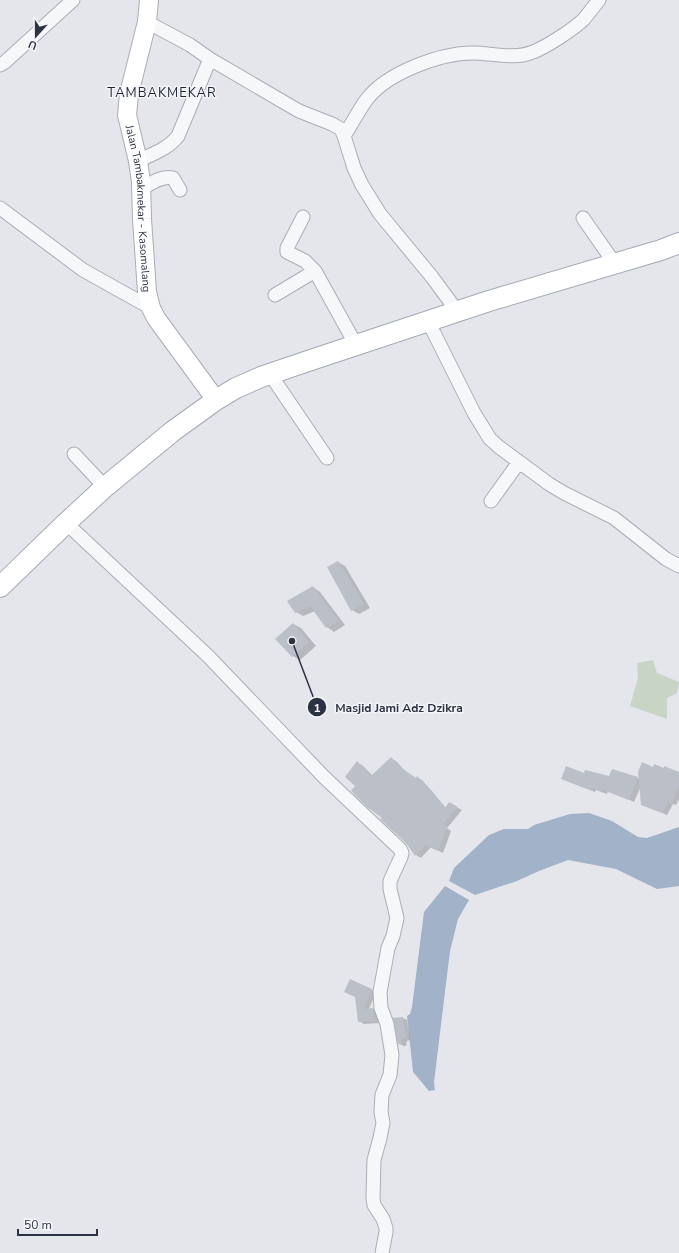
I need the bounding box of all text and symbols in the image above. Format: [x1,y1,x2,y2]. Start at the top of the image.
north arrow [16,16,56,56]
text: U [26,36,39,53]
district label: TAMBAKMEKAR [107,84,217,102]
street label: Jalan Tambakmekar - Kasomalang [122,122,154,293]
callout: Masjid Jami Adz Dzikra [307,695,471,719]
text: 1 [313,700,321,716]
text: Masjid Jami Adz Dzikra [335,700,463,716]
scale bar [18,1211,97,1237]
text: 50 m [24,1217,52,1233]

